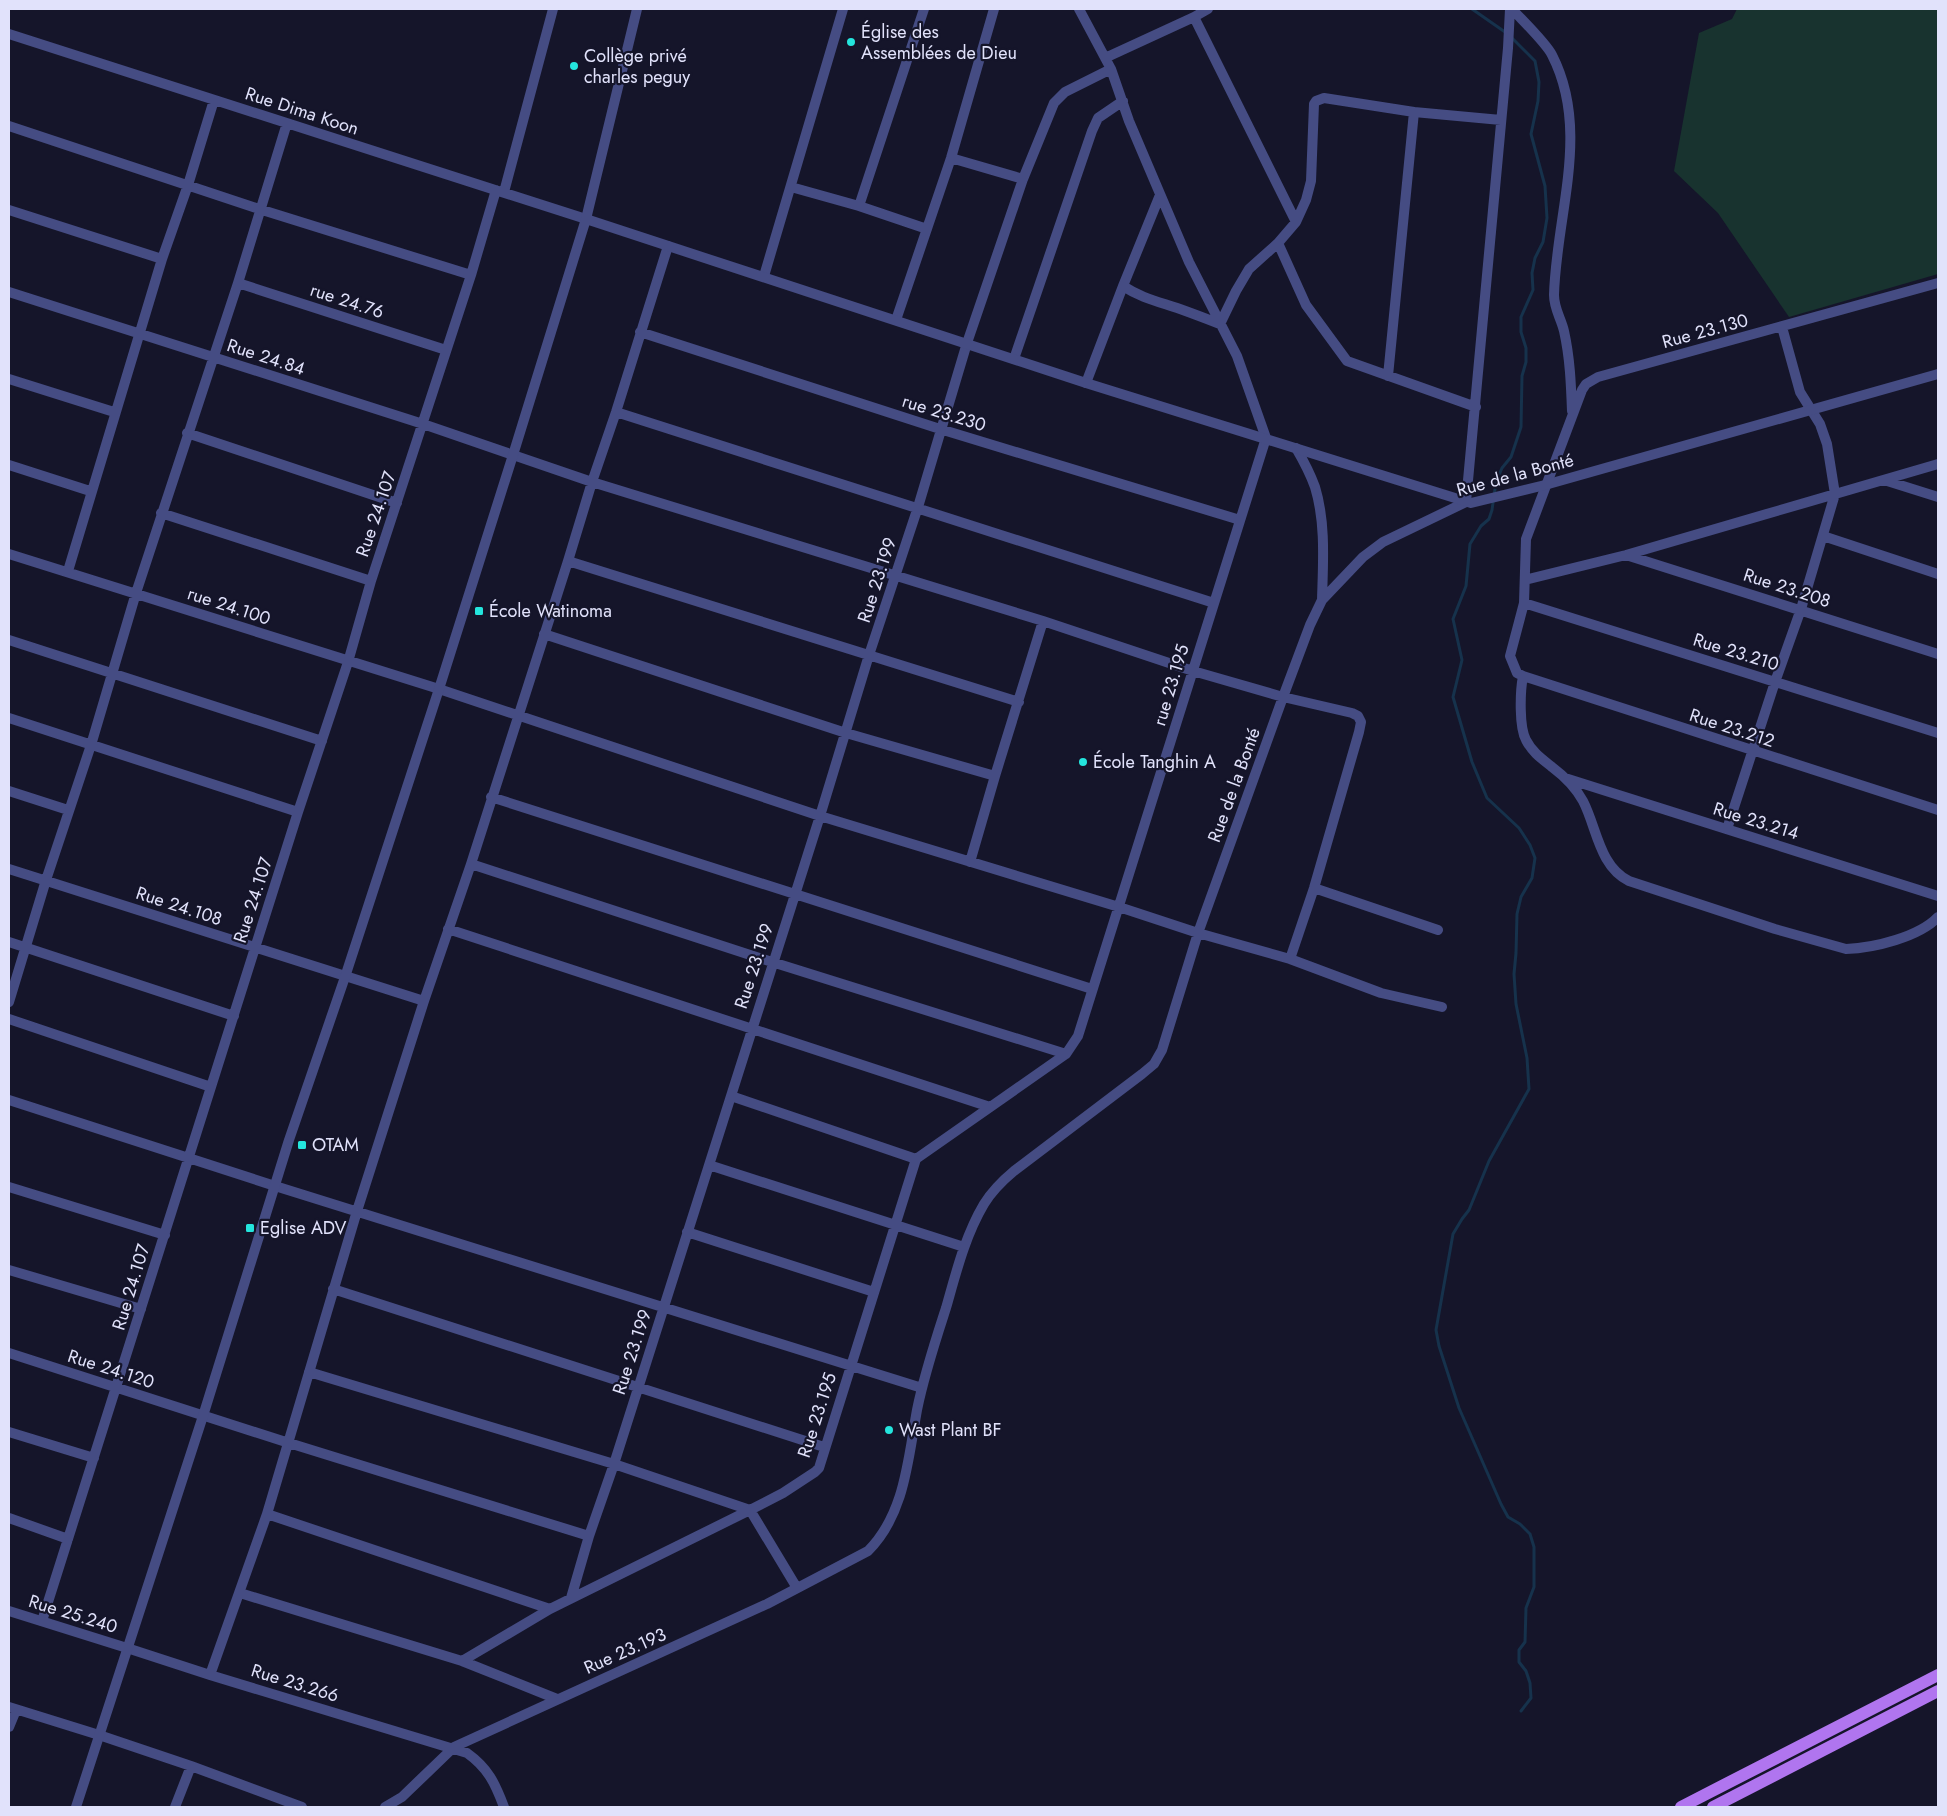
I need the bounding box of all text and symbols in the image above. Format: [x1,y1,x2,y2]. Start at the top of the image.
place label: Église des Assemblées de Dieu [861,19,1017,66]
marker: Église des Assemblées de Dieu [845,36,857,48]
place label: Collège privé charles peguy [584,43,690,90]
marker: Collège privé charles peguy [568,60,580,72]
street label: Rue Dima Koon [242,80,362,142]
street label: rue 24.76 [307,277,387,325]
street label: Rue 23.130 [1659,307,1751,355]
street label: Rue 24.84 [224,332,308,382]
street label: rue 23.230 [899,388,989,438]
street label: Rue de la Bonté [1454,447,1576,503]
street label: Rue 24.107 [349,467,403,560]
street label: Rue 23.199 [851,534,903,626]
street label: Rue 23.208 [1740,562,1834,614]
street label: rue 24.100 [184,580,274,632]
place label: École Watinoma [489,598,612,624]
marker: École Watinoma [473,605,485,617]
street label: Rue 23.210 [1690,627,1782,677]
street label: rue 23.195 [1146,641,1196,729]
street label: Rue 23.212 [1686,702,1778,754]
street label: Rue de la Bonté [1201,724,1267,846]
place label: École Tanghin A [1093,749,1216,775]
marker: École Tanghin A [1077,756,1089,768]
street label: Rue 23.214 [1710,796,1802,846]
street label: Rue 24.107 [227,853,279,946]
street label: Rue 24.108 [133,880,225,932]
street label: Rue 23.199 [728,920,780,1012]
place label: OTAM [312,1132,359,1158]
marker: OTAM [296,1139,308,1151]
place label: Eglise ADV [260,1215,346,1241]
marker: Eglise ADV [244,1222,256,1234]
street label: Rue 24.107 [106,1240,157,1333]
street label: Rue 23.199 [606,1306,658,1398]
street label: Rue 24.120 [64,1343,158,1395]
street label: Rue 23.195 [791,1369,843,1461]
place label: Wast Plant BF [899,1417,1002,1443]
marker: Wast Plant BF [883,1424,895,1436]
street label: Rue 25.240 [25,1588,121,1640]
street label: Rue 23.193 [580,1621,670,1681]
street label: Rue 23.266 [248,1657,342,1709]

